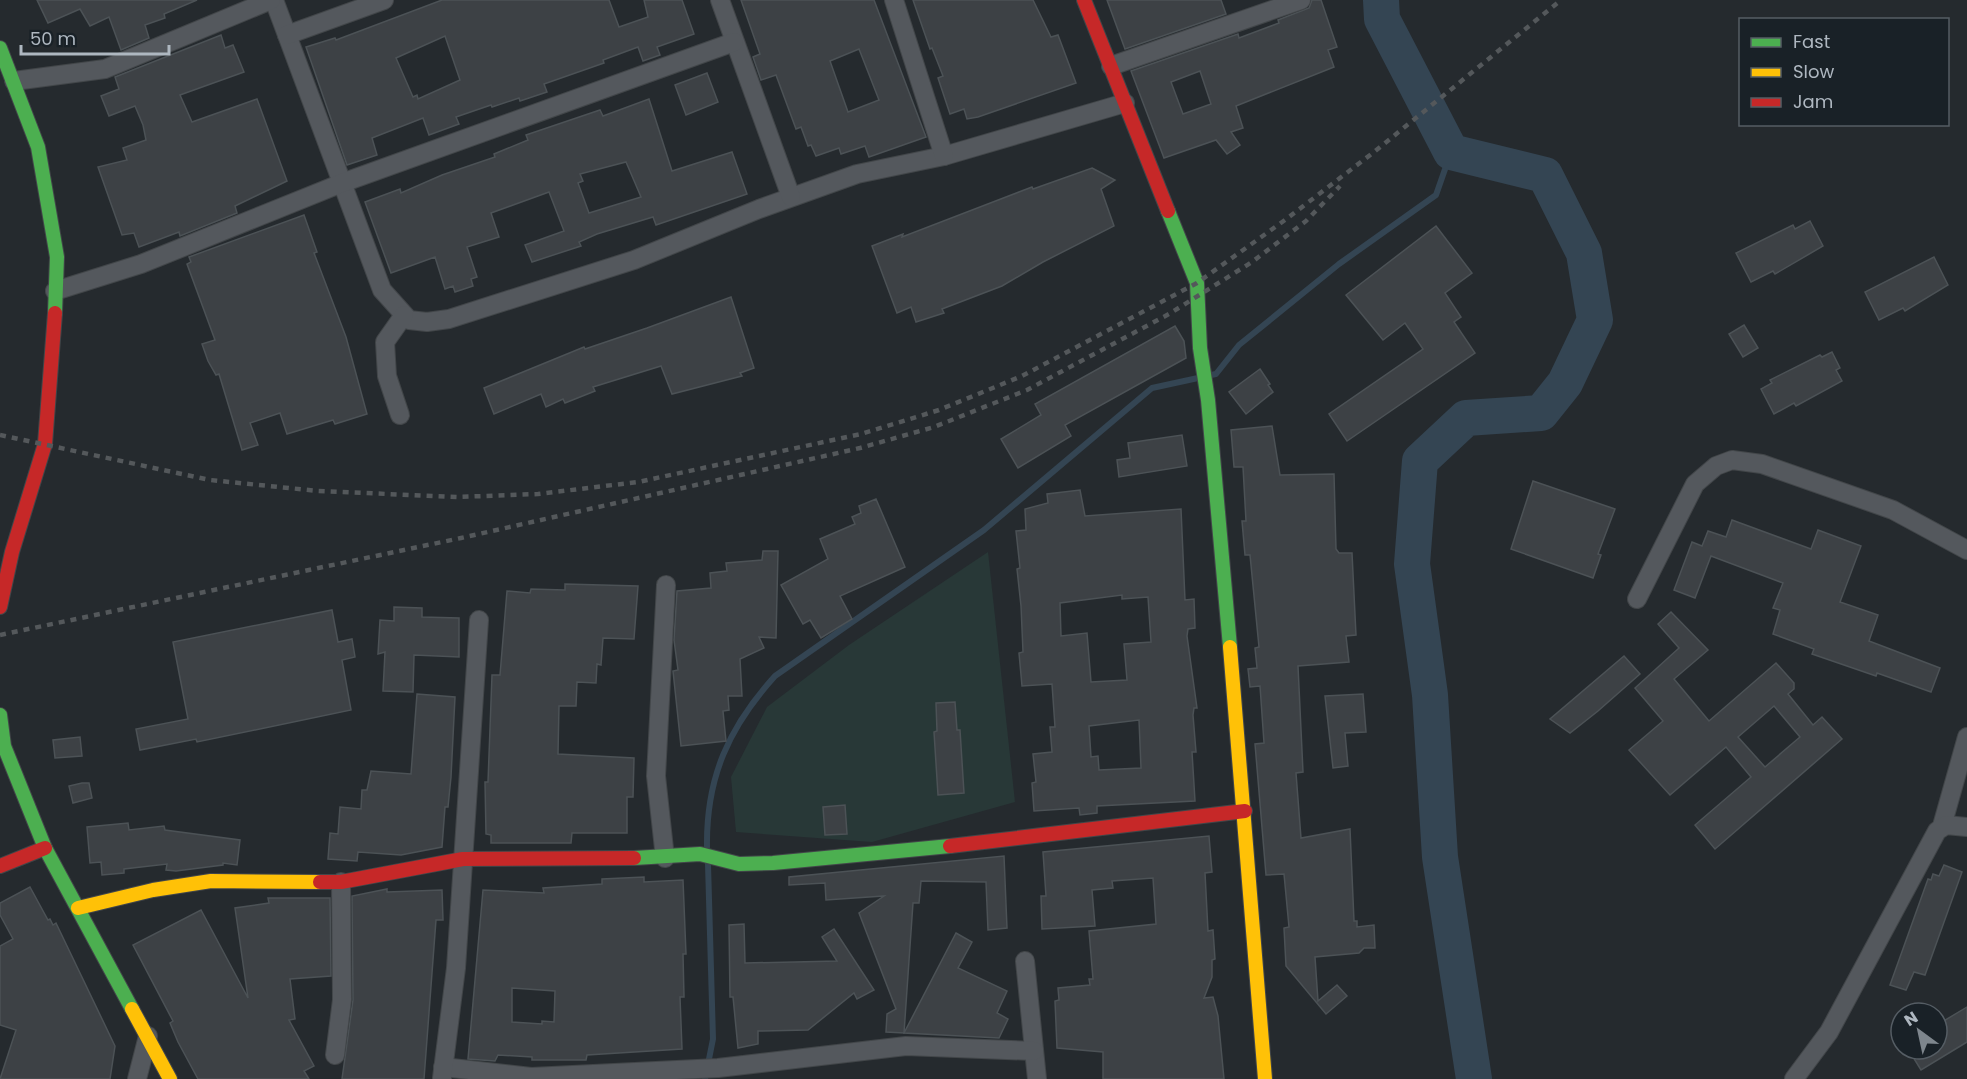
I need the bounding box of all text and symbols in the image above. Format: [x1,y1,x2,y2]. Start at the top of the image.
scale bar [21,18,170,56]
legend [1739,18,1949,126]
text: 50 m [30,26,76,51]
text: Fast [1793,29,1830,54]
text: Slow [1793,59,1835,84]
text: Jam [1793,89,1833,114]
north arrow [1889,1001,1949,1061]
text: N [1900,1006,1922,1032]

